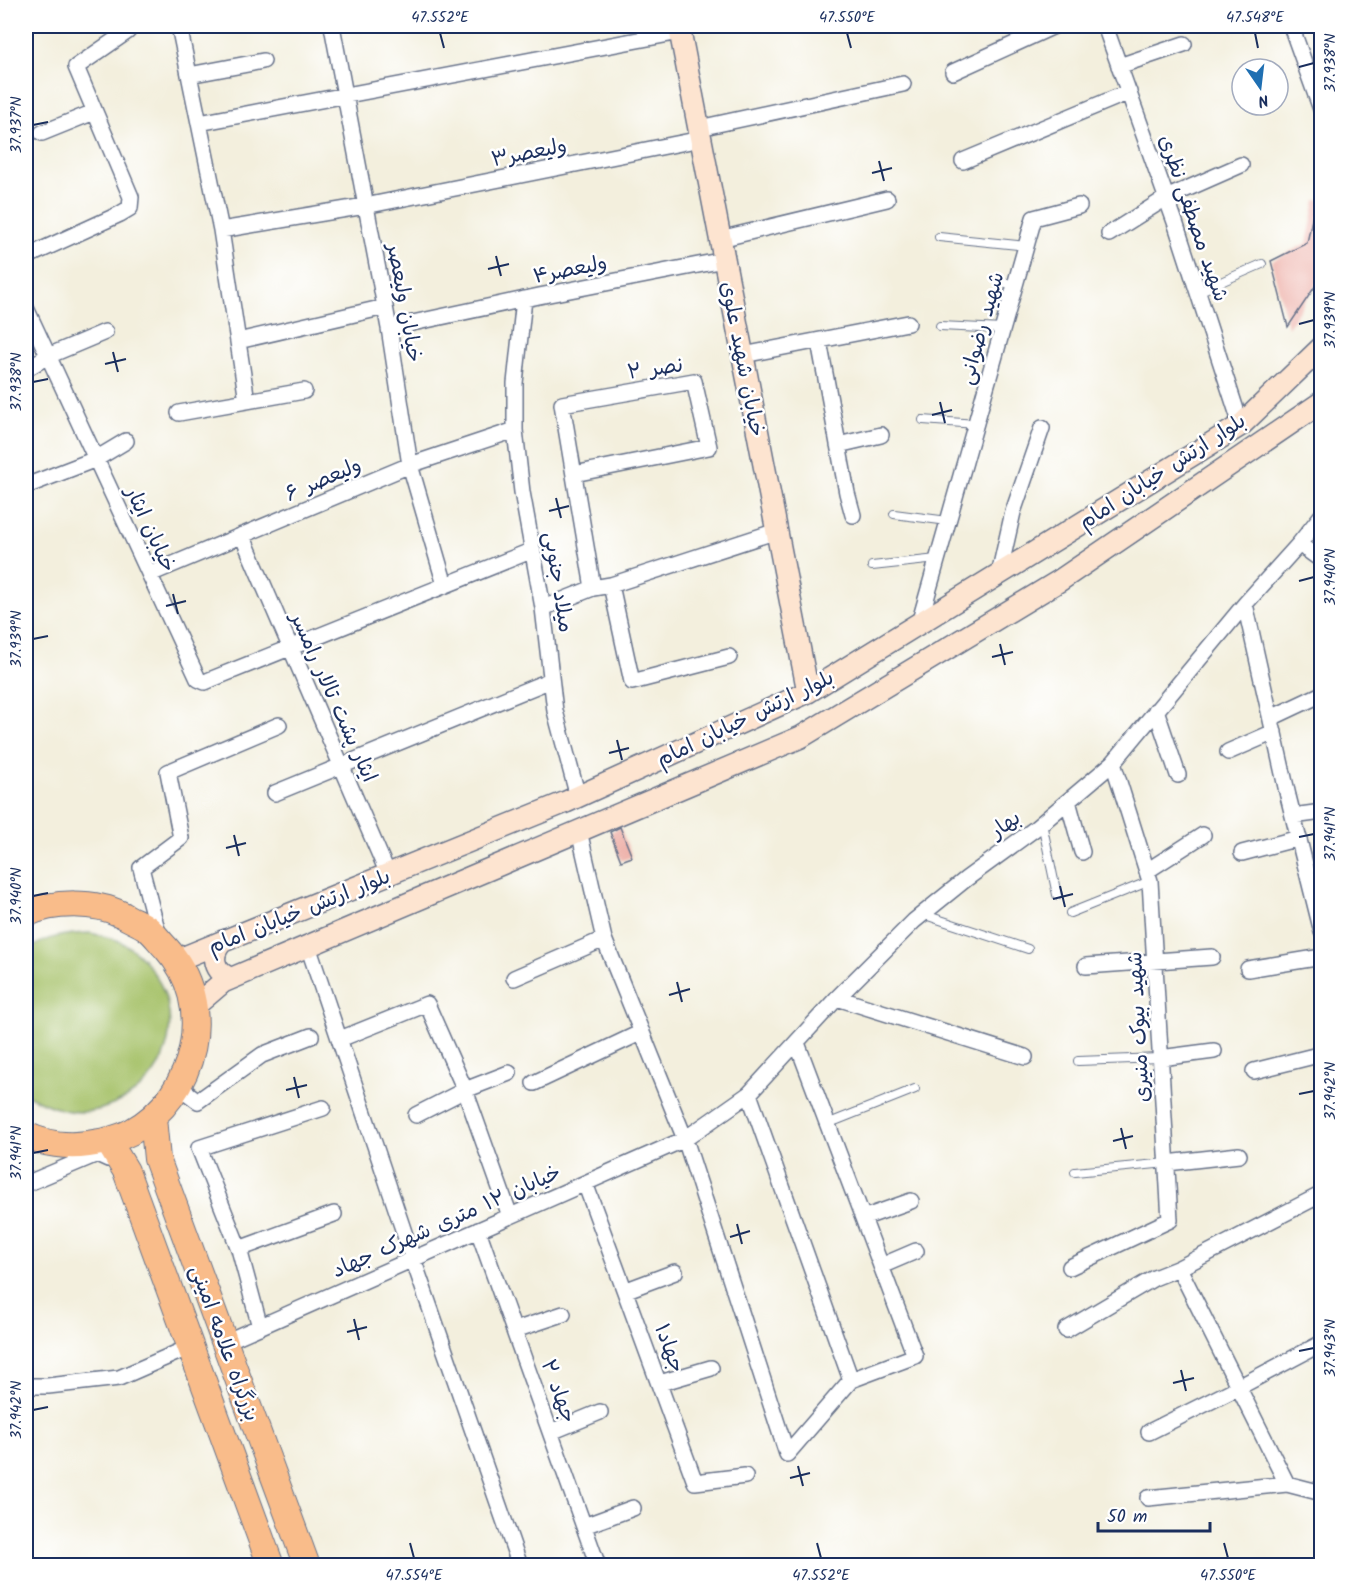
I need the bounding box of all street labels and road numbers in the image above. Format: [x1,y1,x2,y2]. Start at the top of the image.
street label: ولیعصر۳ [489,130,570,177]
street label: شهید مصطفی نظری [1149,131,1237,306]
street label: خیابان ولیعصر [377,240,430,365]
street label: ولیعصر۴ [530,247,610,294]
street label: شهید رضوانی [951,268,1014,389]
street label: خیابان شهید علوی [710,279,773,440]
street label: نصر ۲ [625,349,685,390]
street label: بلوار ارتش خیابان امام [1072,406,1253,539]
street label: ولیعصر ۶ [280,449,367,511]
street label: خیابان ایثار [114,479,184,578]
street label: میلاد جنوبی [533,530,582,635]
street label: ایثار پشت تالار رامسر [279,605,385,788]
street label: بلوار ارتش خیابان امام [651,662,840,777]
street label: بهار [982,802,1028,849]
street label: بلوار ارتش خیابان امام [203,861,396,964]
street label: شهید بیوک منیری [1119,951,1160,1103]
street label: خیابان ۱۲ متری شهرک جهاد [327,1157,567,1288]
street label: بزرگراه علامه امینی [180,1261,267,1426]
street label: جهاد۱ [644,1319,693,1378]
street label: جهاد ۲ [531,1355,584,1428]

